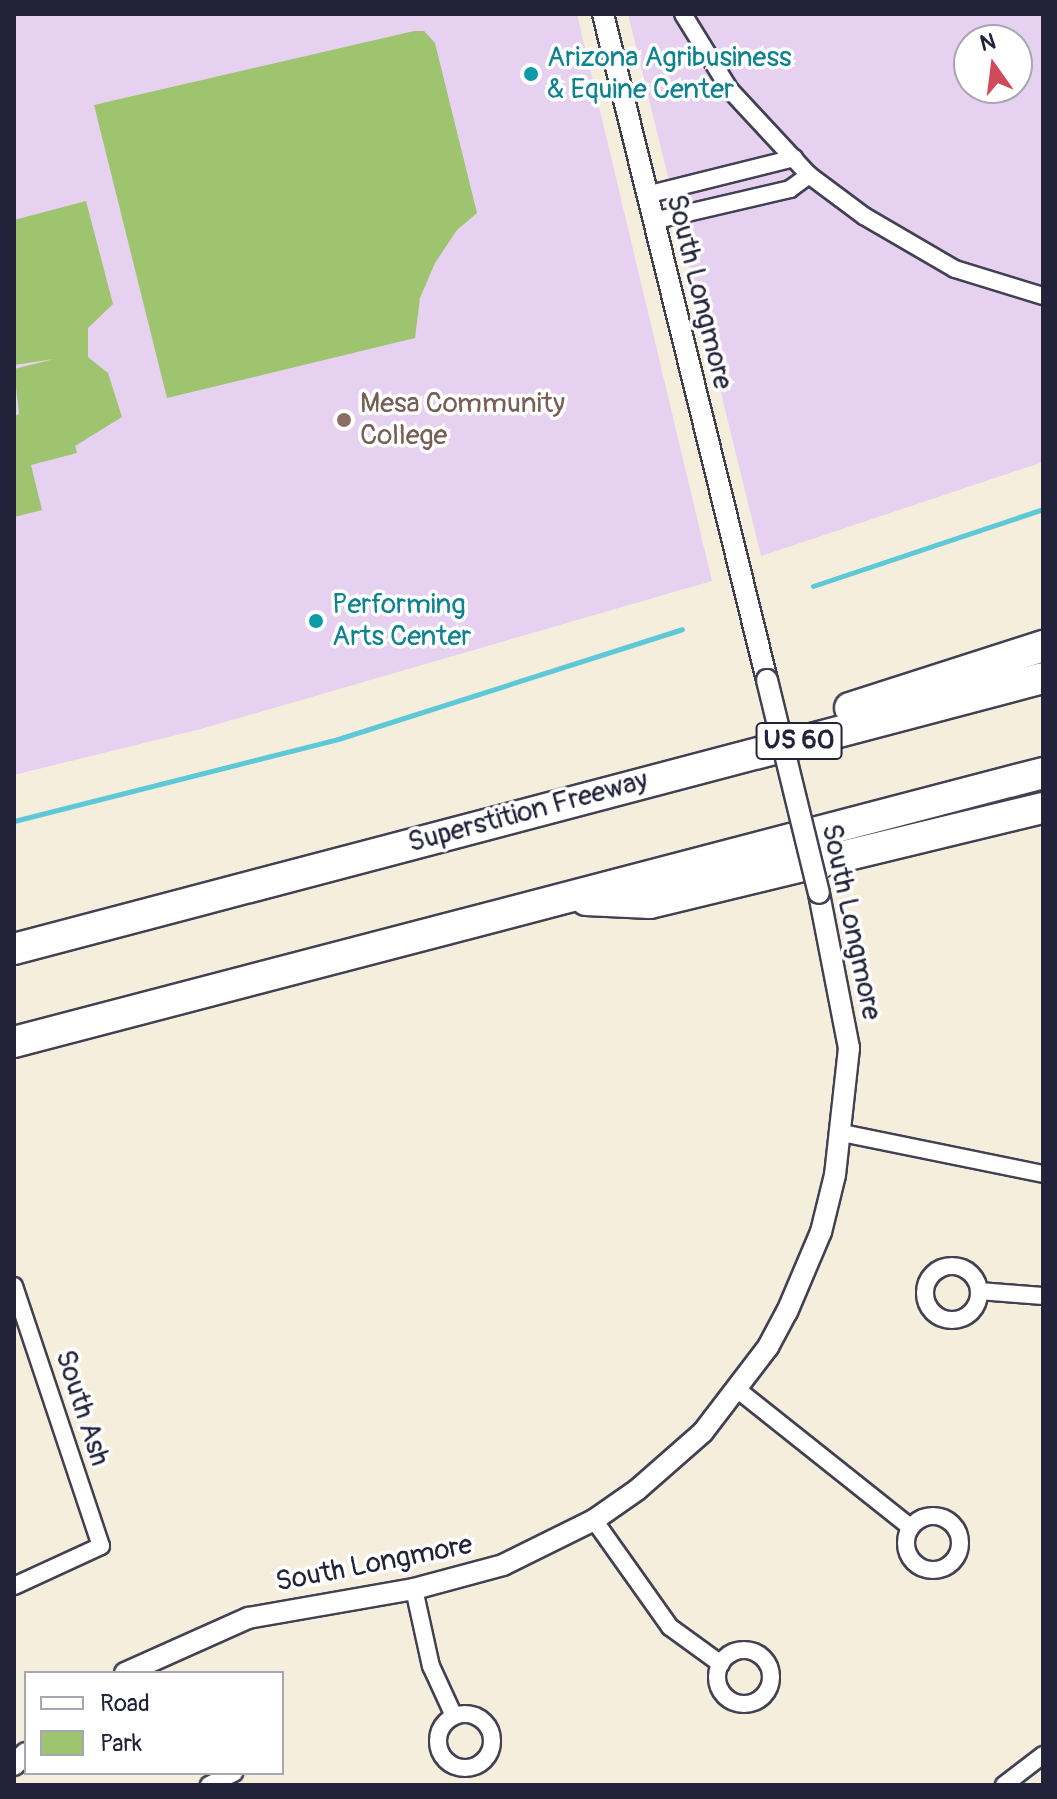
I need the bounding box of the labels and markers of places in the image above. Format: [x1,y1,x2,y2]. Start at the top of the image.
place label: Arizona Agribusiness & Equine Center [547,41,791,107]
marker: Arizona Agribusiness & Equine Center [522,65,540,83]
place label: Mesa Community College [360,387,565,453]
marker: Mesa Community College [335,411,353,429]
place label: Performing Arts Center [332,588,471,654]
marker: Performing Arts Center [307,612,325,630]

